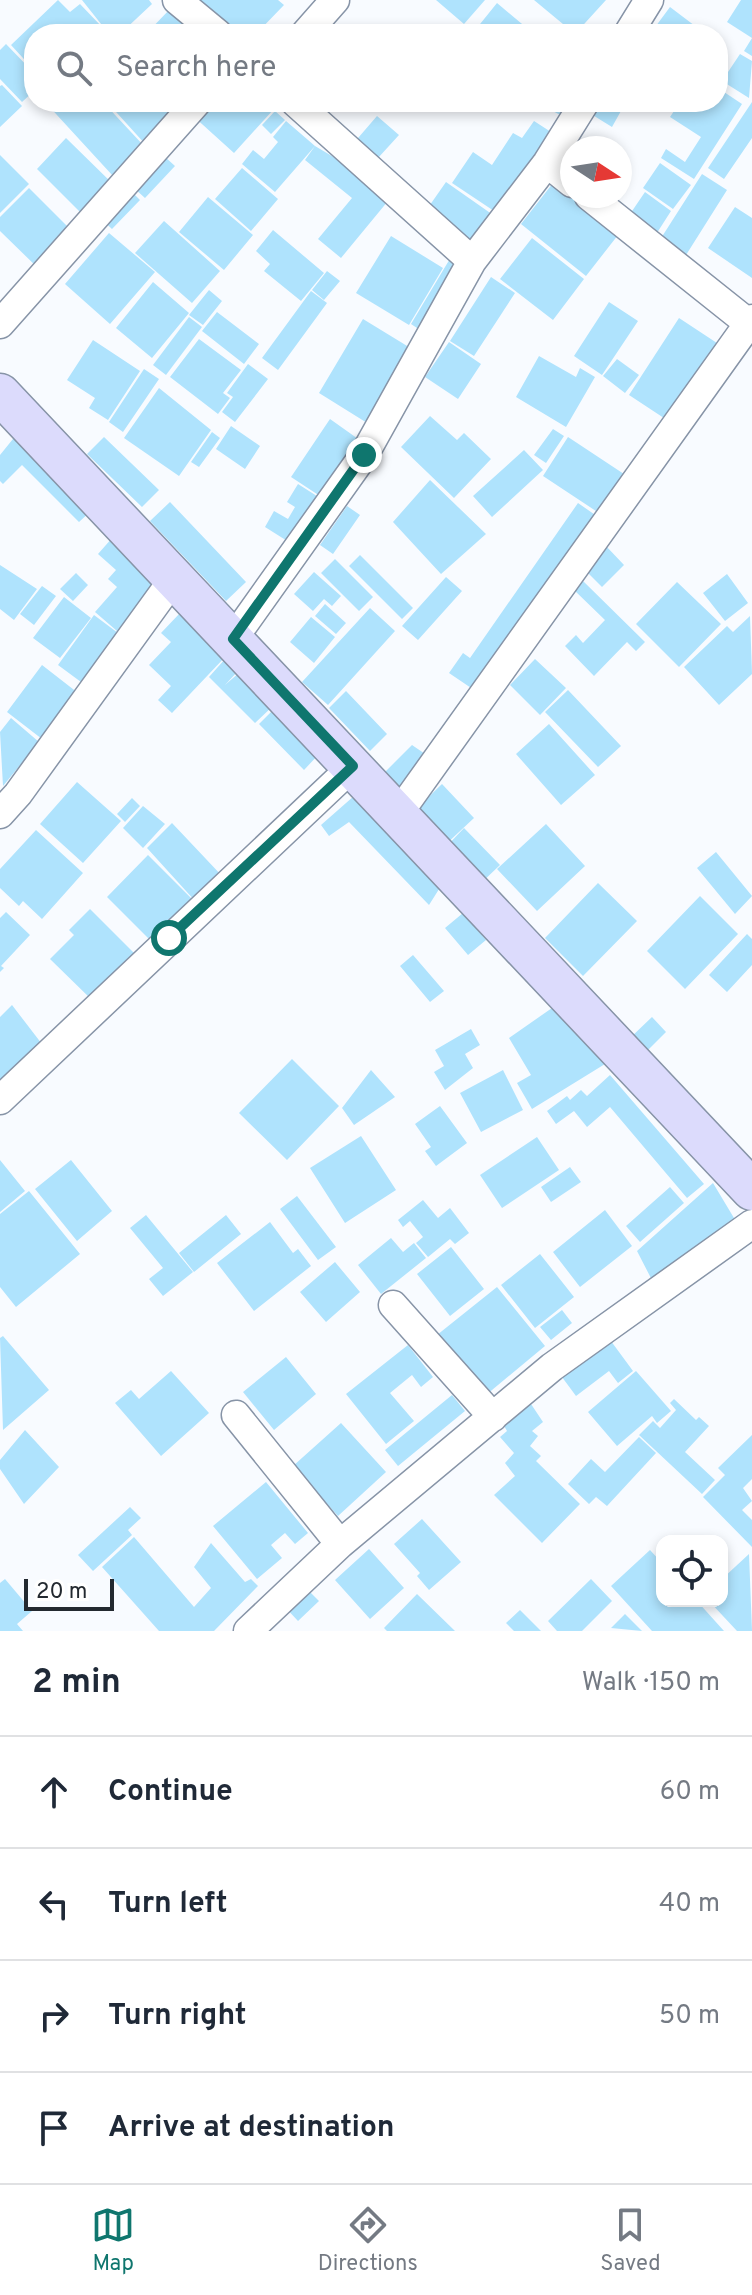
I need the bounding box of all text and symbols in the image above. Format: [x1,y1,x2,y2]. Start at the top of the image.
search box [24,24,728,112]
icon: search [52,46,96,90]
text: Search here [116,50,276,87]
north arrow [560,136,632,208]
route end [346,437,382,473]
route start [151,920,187,956]
map controls [656,1535,728,1607]
button: locate [656,1535,728,1607]
scale bar [24,1575,114,1611]
text: 20 m [36,1579,87,1606]
text: 2 min [32,1662,121,1705]
text: Walk · 150 m [582,1667,720,1700]
icon: ahead [32,1770,76,1814]
text: Continue [108,1774,233,1811]
text: 60 m [660,1776,720,1809]
icon: left [32,1882,76,1926]
text: Turn left [108,1886,228,1923]
text: 40 m [659,1888,720,1921]
icon: right [32,1994,76,2038]
text: Turn right [108,1998,246,2035]
text: 50 m [659,2000,720,2033]
icon: arrive [32,2106,76,2150]
text: Arrive at destination [108,2110,394,2147]
tab: Map [91,2203,135,2278]
tab: Directions [318,2203,418,2278]
tab: Saved [600,2203,661,2278]

